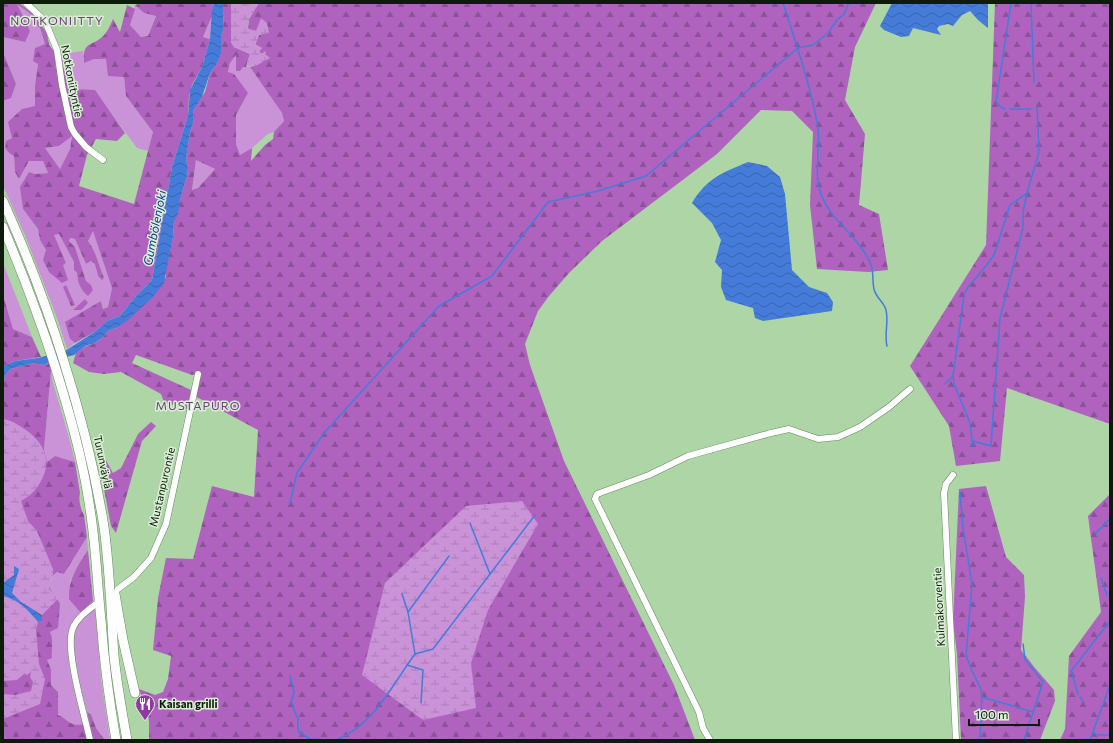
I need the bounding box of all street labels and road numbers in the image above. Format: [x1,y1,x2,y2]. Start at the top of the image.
street label: Notkoniityntie [59,44,86,118]
street label: Turunväylä [91,434,115,490]
street label: Mustanpurontie [146,446,177,528]
street label: Kulmakorventie [930,567,947,647]

